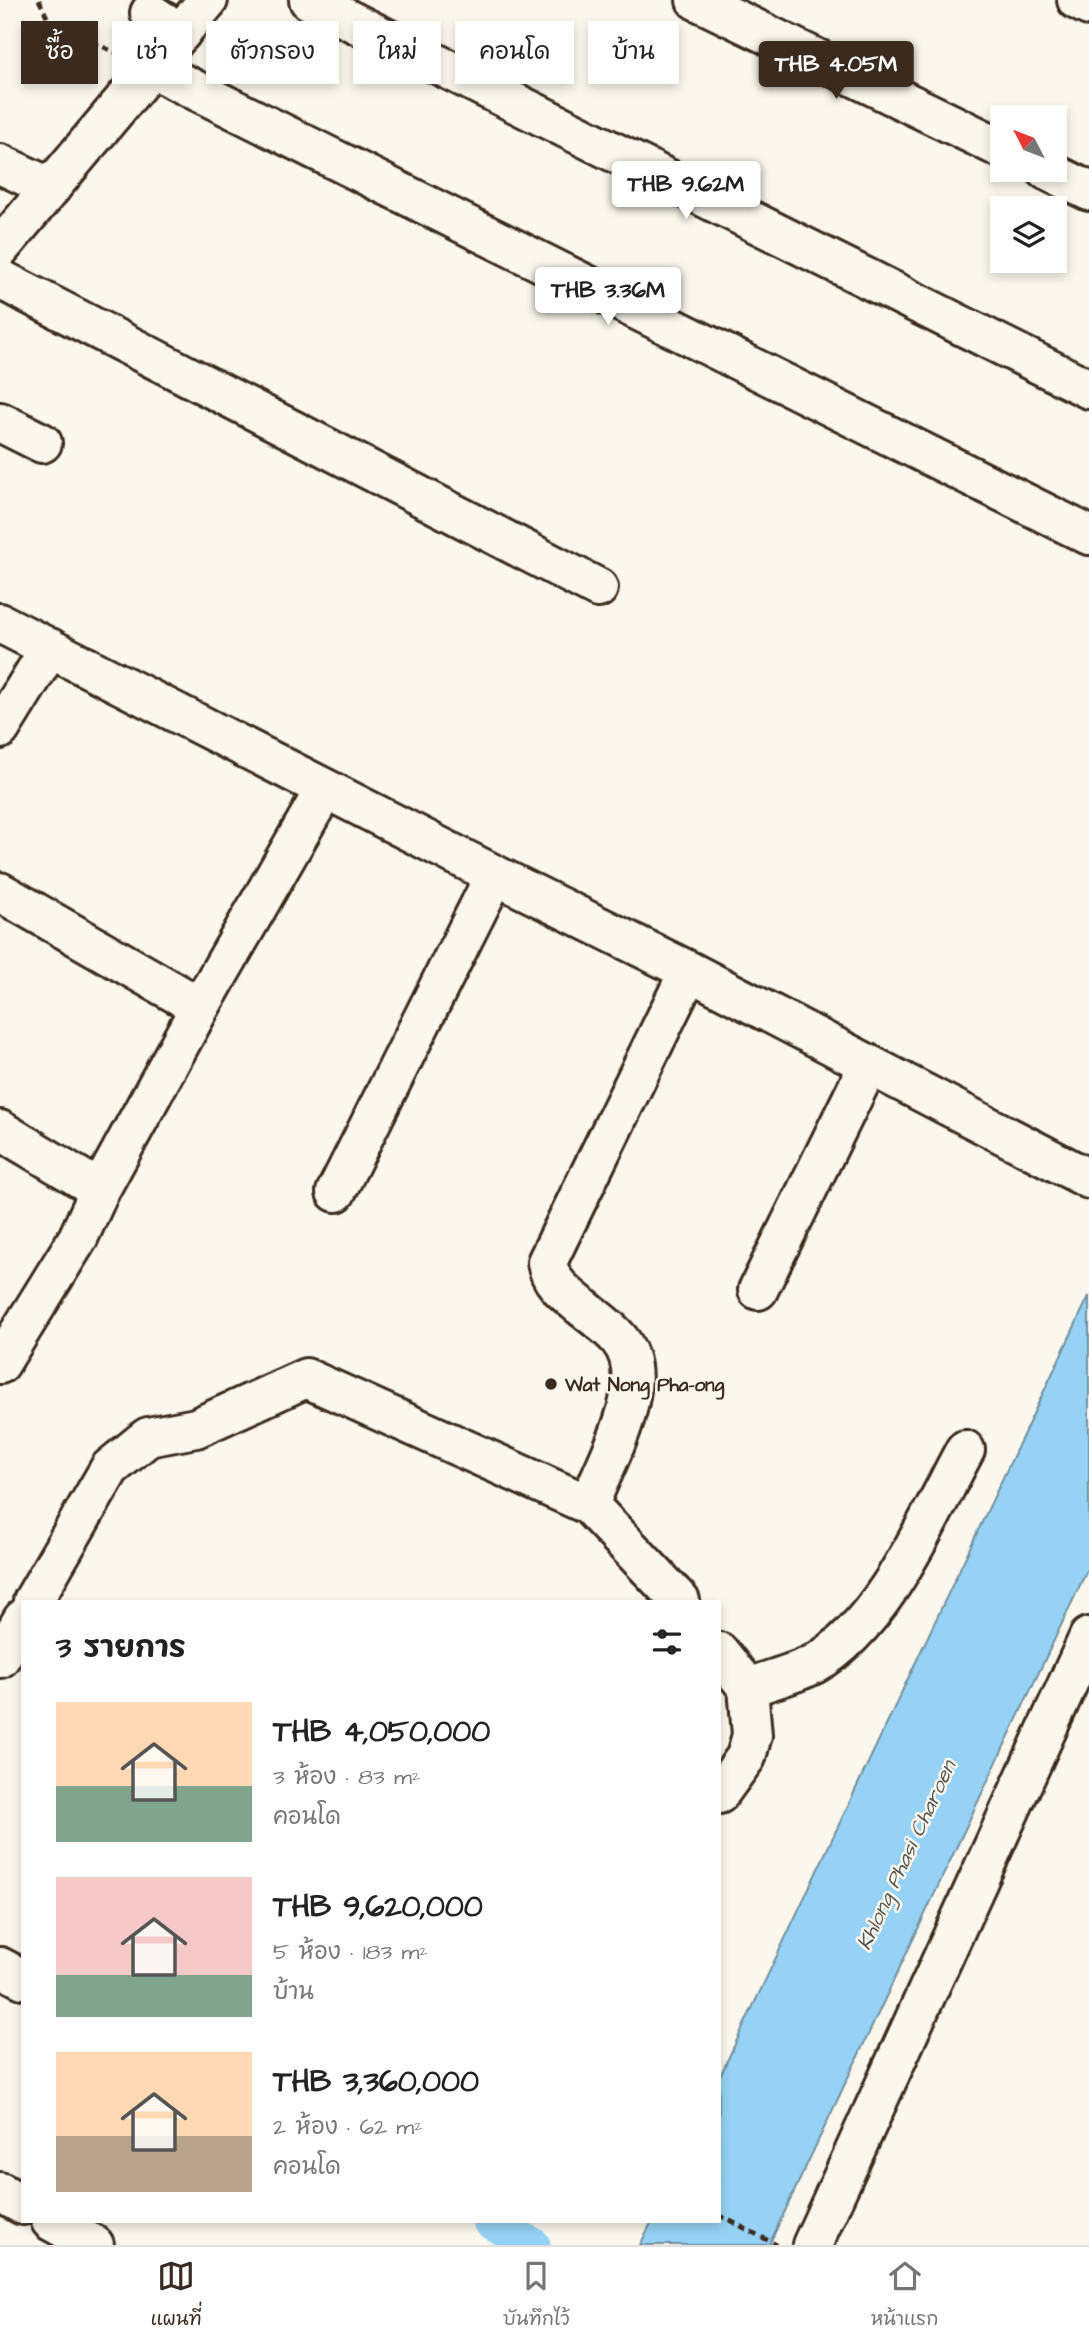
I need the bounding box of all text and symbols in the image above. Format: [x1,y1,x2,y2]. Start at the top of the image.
chip: ซื้อ [21,21,98,84]
chip: เช่า [112,21,192,84]
chip: ตัวกรอง [206,21,339,84]
chip: ใหม่ [353,21,441,84]
chip: คอนโด [455,21,574,84]
chip: บ้าน [588,21,679,84]
pin: THB 4.05M [756,42,916,101]
text: THB 4.05M [775,48,897,80]
north arrow [990,105,1068,182]
map controls [990,105,1067,273]
pin: THB 9.62M [606,162,766,221]
text: THB 9.62M [628,168,744,200]
button: layers [990,196,1067,273]
pin: THB 3.36M [528,268,688,327]
text: THB 3.36M [551,274,665,306]
place label: Wat Nong Pha-ong [564,1372,725,1400]
marker: Wat Nong Pha-ong [543,1376,559,1392]
icon: filters [648,1623,686,1661]
text: 3 รายการ [56,1627,186,1669]
text: THB 4,050,000 [273,1711,490,1753]
icon: home [112,1730,196,1814]
water label: Khlong Phasi Charoen [850,1754,965,1955]
text: 3 ห้อง · 83 m² [273,1761,420,1793]
text: คอนโด [273,1801,341,1833]
text: THB 9,620,000 [273,1886,483,1928]
icon: home [112,1905,196,1989]
text: 5 ห้อง · 183 m² [273,1936,428,1968]
text: บ้าน [273,1976,314,2008]
text: THB 3,360,000 [273,2061,479,2103]
icon: home [112,2080,196,2164]
text: 2 ห้อง · 62 m² [273,2111,423,2143]
text: คอนโด [273,2151,341,2183]
tab: แผนที่ [151,2257,202,2333]
tab: บันทึกไว้ [503,2257,570,2333]
tab: หน้าแรก [871,2257,938,2333]

